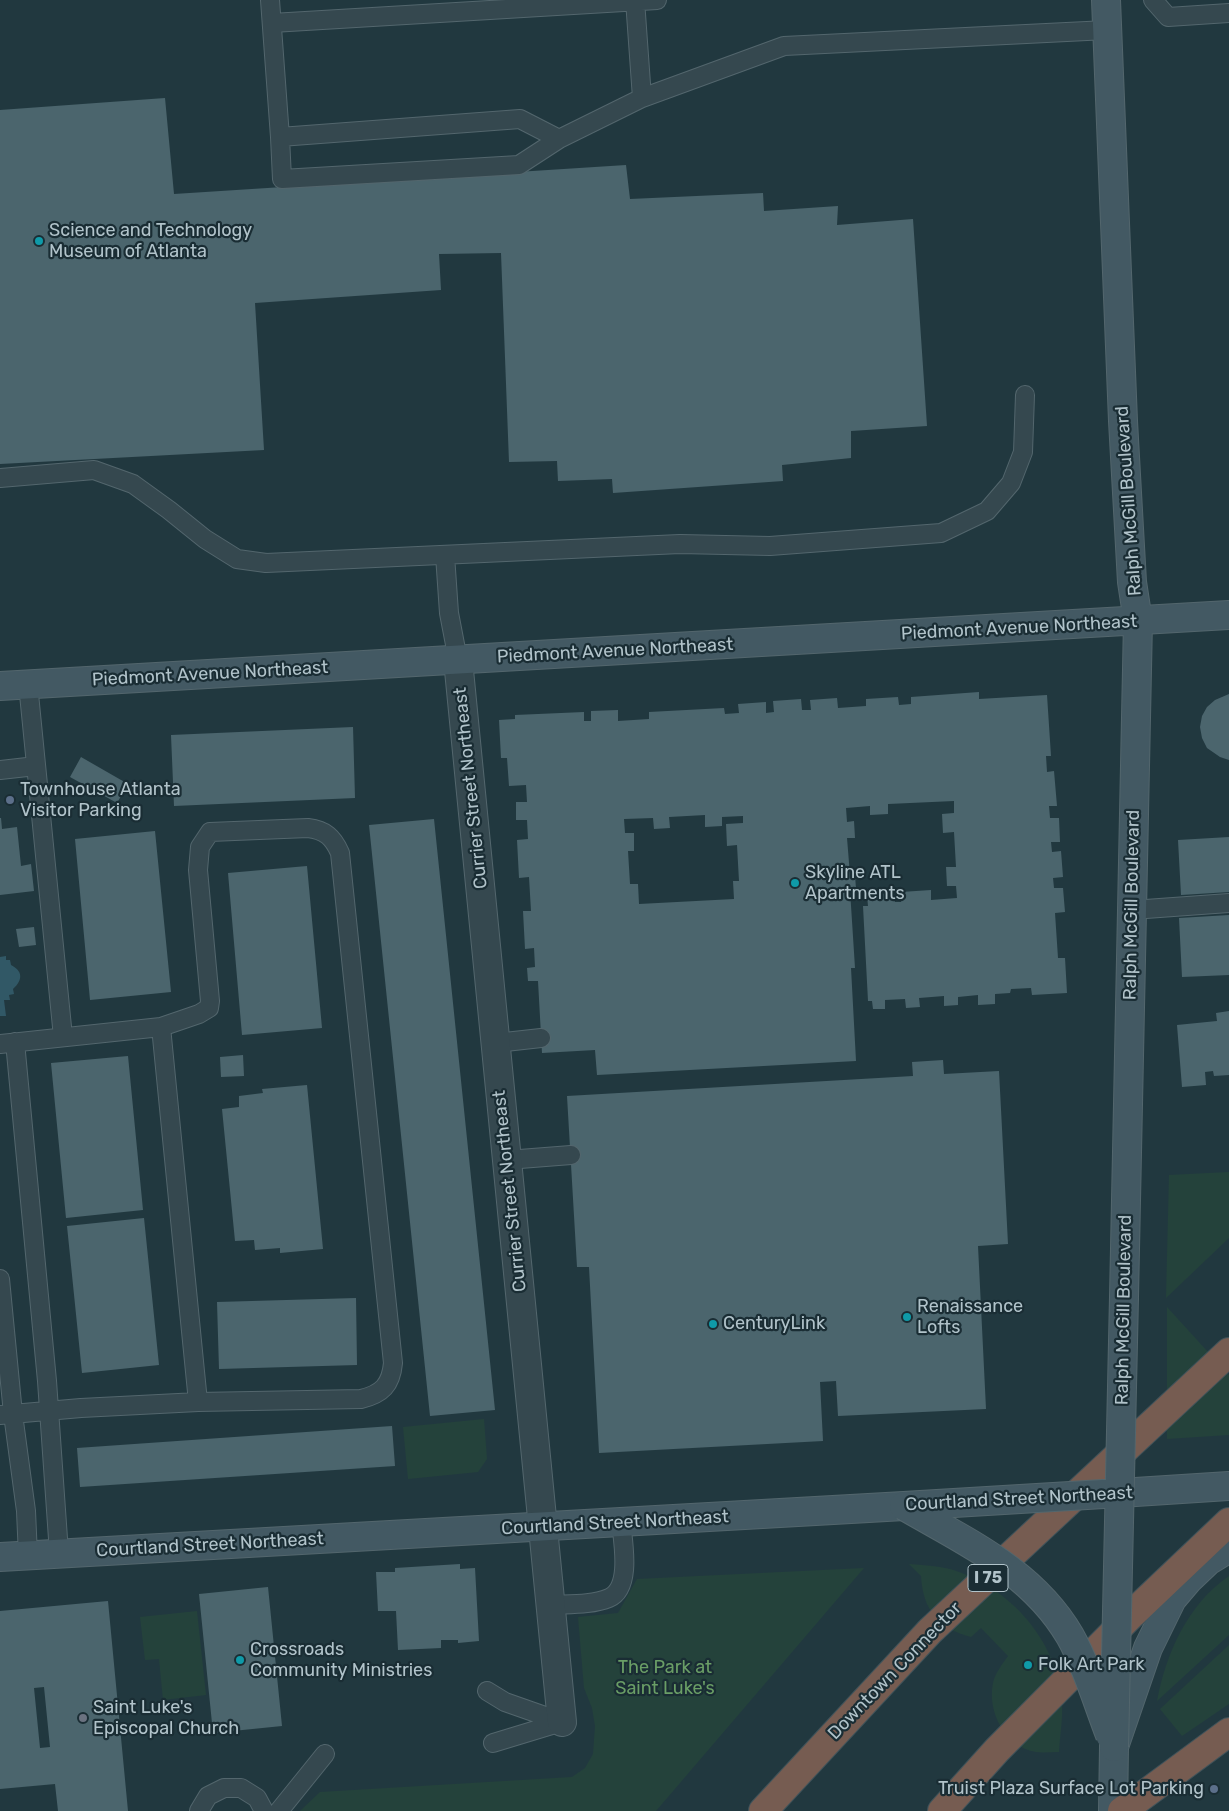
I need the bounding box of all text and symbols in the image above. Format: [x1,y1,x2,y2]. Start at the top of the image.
place label: Science and Technology Museum of Atlanta [49,220,252,262]
marker: Science and Technology Museum of Atlanta [33,235,45,247]
street label: Ralph McGill Boulevard [1112,405,1146,597]
street label: Piedmont Avenue Northeast [900,611,1138,645]
street label: Piedmont Avenue Northeast [496,634,734,668]
street label: Piedmont Avenue Northeast [91,657,329,691]
street label: Currier Street Northeast [450,686,492,890]
place label: Townhouse Atlanta Visitor Parking [20,779,181,822]
marker: Townhouse Atlanta Visitor Parking [4,794,16,806]
street label: Ralph McGill Boulevard [1120,810,1144,1000]
place label: Skyline ATL Apartments [805,862,905,904]
marker: Skyline ATL Apartments [789,877,801,889]
street label: Currier Street Northeast [489,1089,531,1293]
street label: Ralph McGill Boulevard [1112,1215,1136,1405]
place label: Renaissance Lofts [917,1296,1023,1338]
marker: Renaissance Lofts [901,1311,913,1323]
place label: CenturyLink [723,1313,825,1335]
marker: CenturyLink [707,1318,719,1330]
street label: Courtland Street Northeast [905,1482,1133,1516]
street label: Courtland Street Northeast [501,1506,729,1540]
street label: Courtland Street Northeast [96,1528,324,1562]
road number: I 75 [968,1565,1008,1592]
street label: Downtown Connector [824,1598,966,1744]
place label: Crossroads Community Ministries [250,1639,432,1682]
marker: Crossroads Community Ministries [234,1654,246,1666]
place label: Folk Art Park [1038,1654,1145,1676]
park label: The Park at Saint Luke's [615,1657,715,1700]
marker: Folk Art Park [1022,1659,1034,1671]
place label: Saint Luke's Episcopal Church [93,1697,239,1740]
marker: Saint Luke's Episcopal Church [77,1712,89,1724]
place label: Truist Plaza Surface Lot Parking [938,1778,1204,1800]
marker: Truist Plaza Surface Lot Parking [1208,1783,1220,1795]

